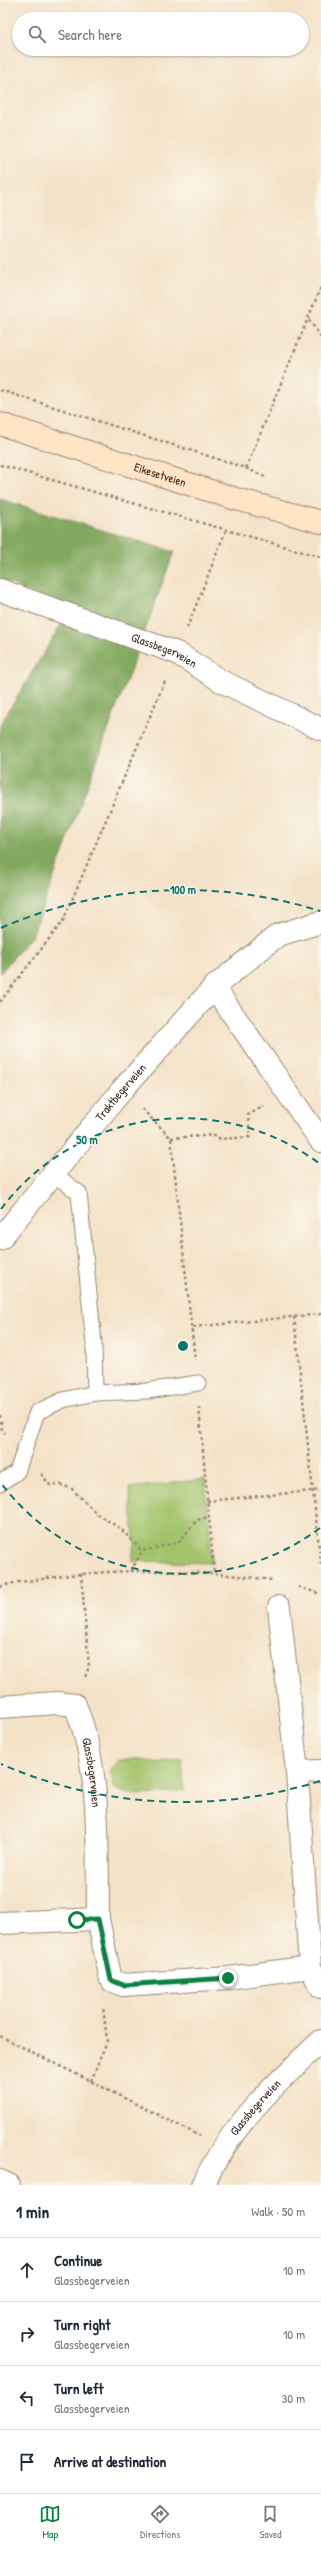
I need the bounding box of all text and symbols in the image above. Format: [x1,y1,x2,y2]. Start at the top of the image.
search box [12,12,309,56]
icon: search [26,23,48,45]
text: Search here [58,24,122,45]
street label: Eikesetveien [132,458,188,491]
street label: Glassbegerveien [129,628,200,672]
text: 100 m [170,881,196,898]
street label: Traktbegerveien [91,1059,150,1125]
text: 50 m [76,1131,98,1148]
centre of rings [176,1339,190,1353]
street label: Glassbegerveien [78,1736,105,1808]
route start [68,1911,86,1929]
route end [219,1969,237,1987]
street label: Glassbegerveien [226,2075,284,2139]
text: 1 min [16,2200,49,2223]
text: Walk · 50 m [251,2202,305,2220]
text: Continue [54,2250,102,2271]
icon: ahead [16,2259,38,2281]
text: 10 m [283,2261,305,2279]
text: Glassbegerveien [54,2271,130,2289]
text: Turn right [54,2314,110,2335]
icon: right [16,2323,38,2345]
text: 10 m [283,2325,305,2343]
text: Glassbegerveien [54,2335,130,2353]
text: Turn left [54,2378,104,2399]
icon: left [16,2387,38,2409]
text: 30 m [282,2389,305,2407]
text: Glassbegerveien [54,2399,130,2417]
icon: arrive [16,2451,38,2473]
text: Arrive at destination [54,2451,166,2472]
tab: Map [39,2503,61,2541]
tab: Directions [140,2503,181,2541]
tab: Saved [259,2503,282,2541]

